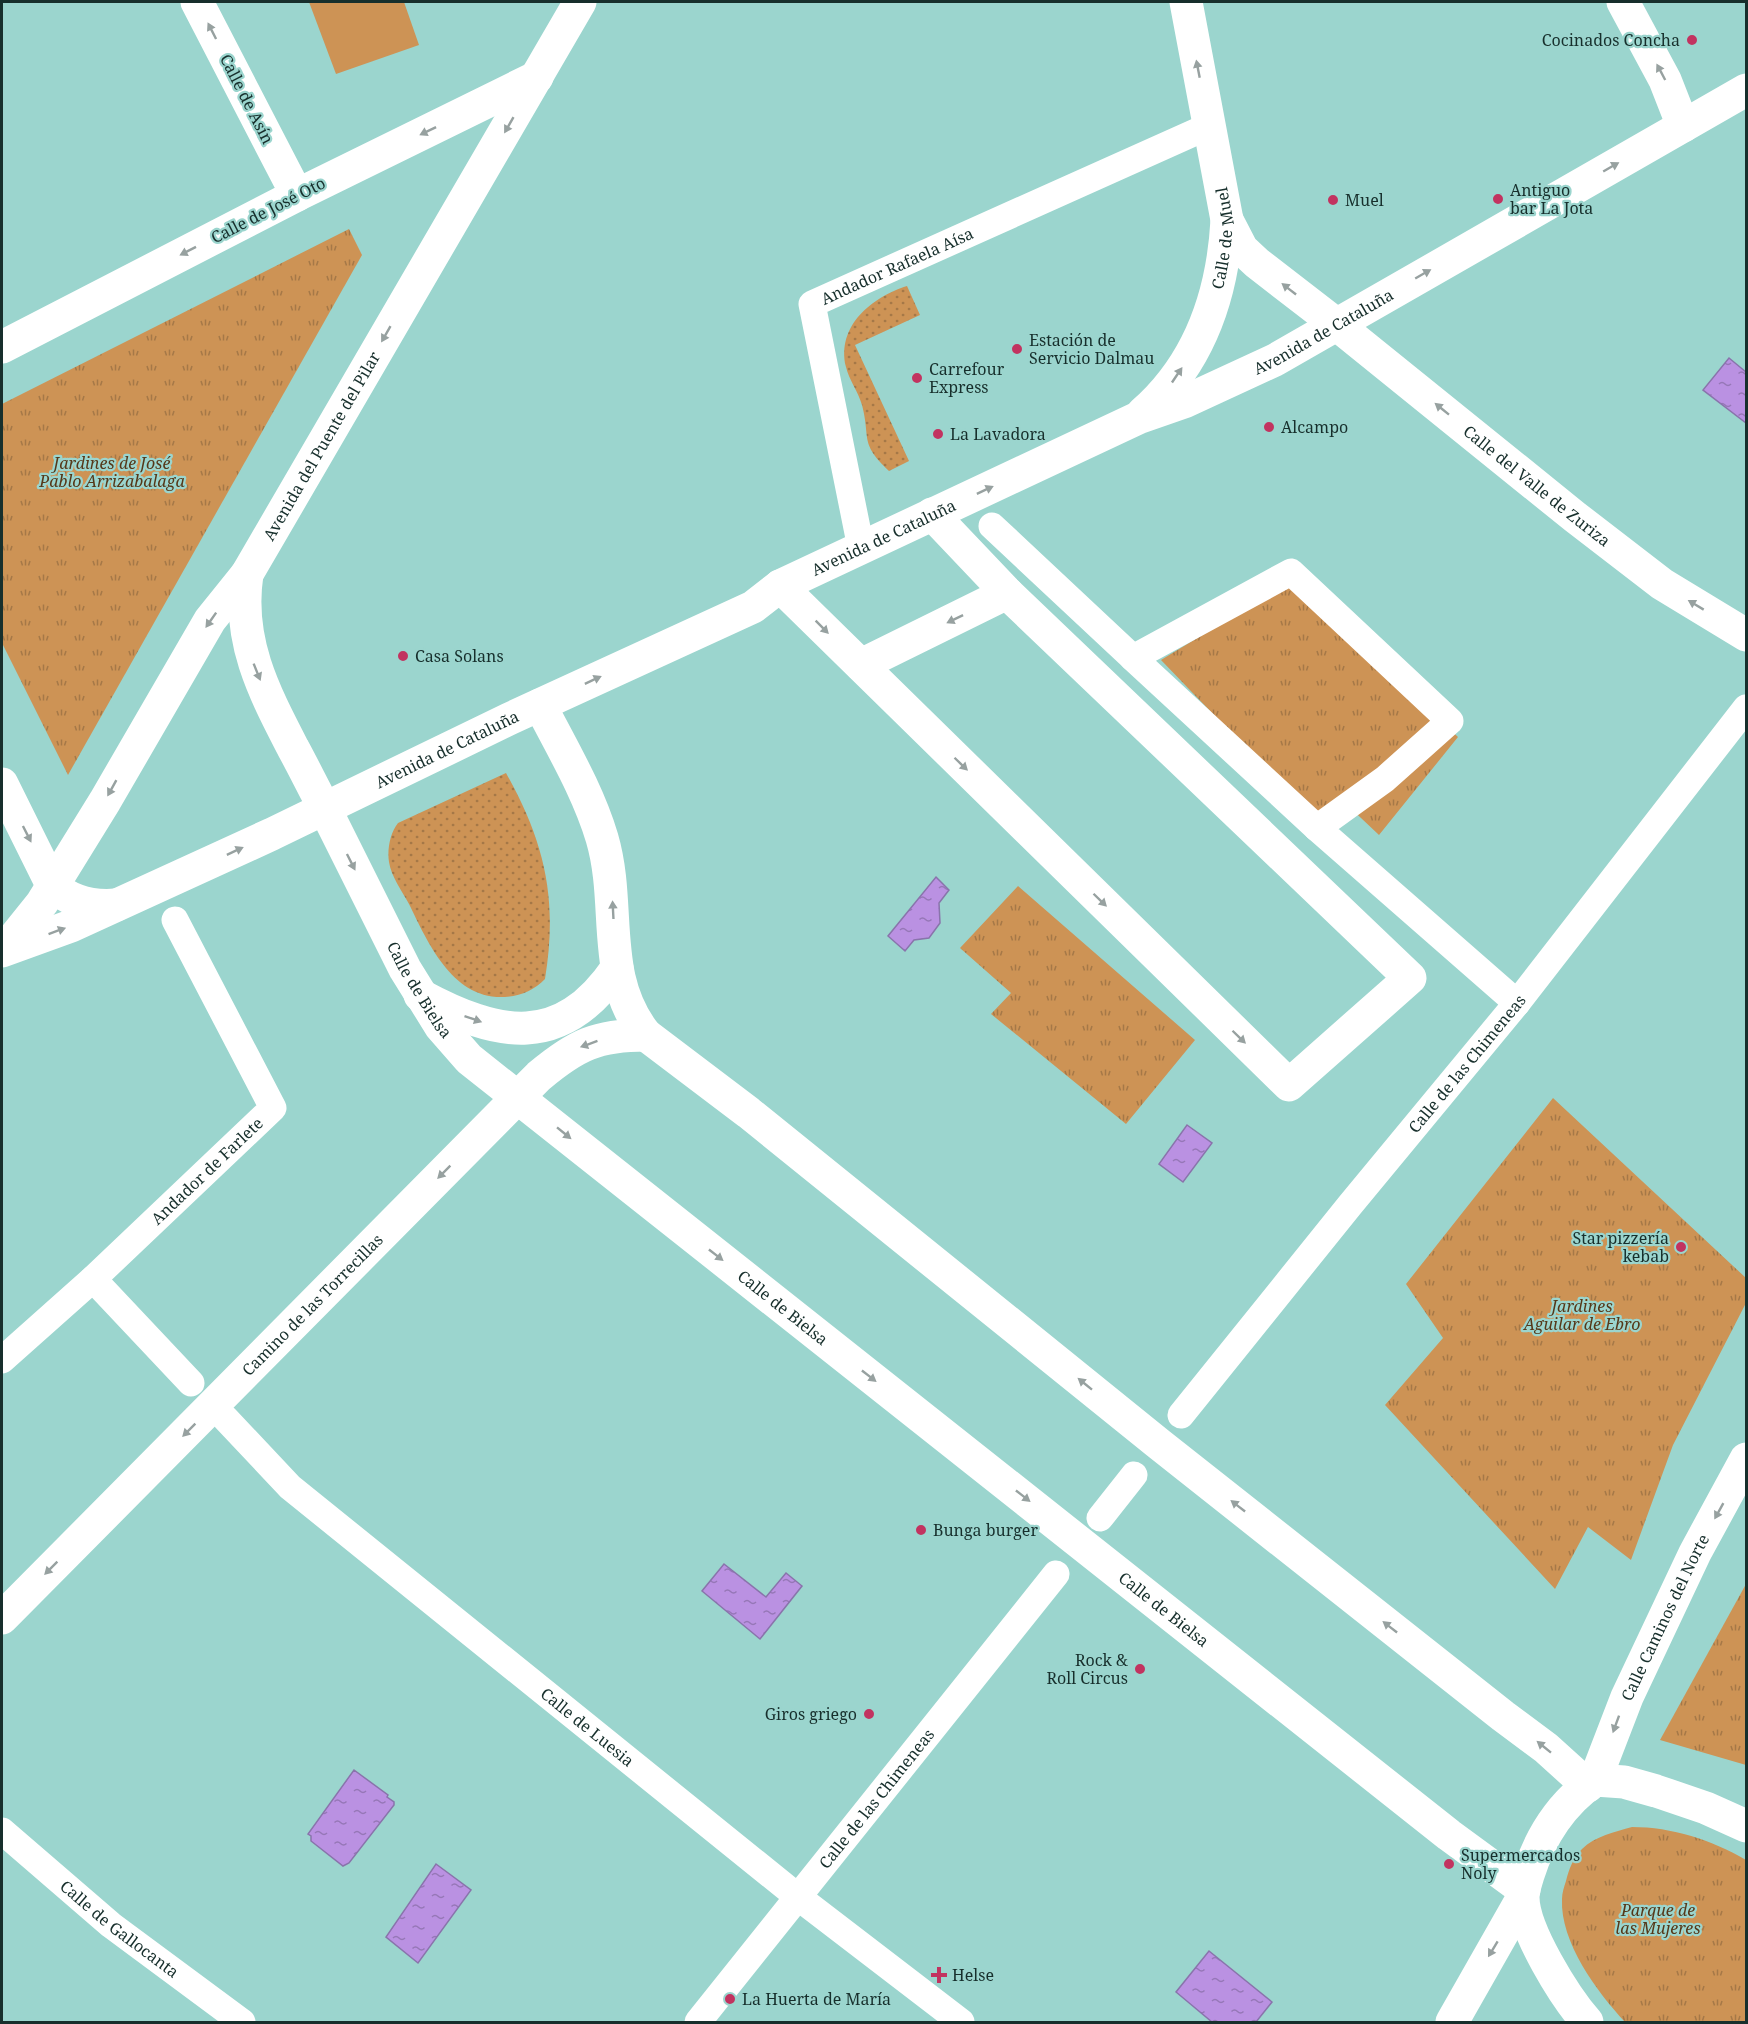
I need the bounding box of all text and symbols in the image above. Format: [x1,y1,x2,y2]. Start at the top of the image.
one-way arrow [208,23,217,40]
place label: Cocinados Concha [1542,29,1680,51]
marker: Cocinados Concha [1685,33,1699,47]
street label: Calle de Asín [215,50,279,148]
one-way arrow [1193,59,1202,78]
one-way arrow [1656,63,1665,80]
one-way arrow [504,117,514,134]
one-way arrow [420,127,437,136]
one-way arrow [1603,162,1620,172]
street label: Calle de José Oto [207,172,329,248]
place label: Antiguo bar La Jota [1510,179,1593,219]
street label: Calle de Muel [1206,185,1239,291]
place label: Muel [1345,189,1384,211]
marker: Antiguo bar La Jota [1491,192,1505,206]
marker: Muel [1326,193,1340,207]
street label: Andador Rafaela Aísa [817,222,977,310]
one-way arrow [180,246,197,255]
one-way arrow [1415,269,1432,279]
street label: Avenida de Cataluña [1250,283,1397,379]
one-way arrow [1281,283,1297,296]
one-way arrow [381,326,391,343]
place label: Estación de Servicio Dalmau [1029,329,1154,369]
marker: Estación de Servicio Dalmau [1010,342,1024,356]
street label: Avenida del Puente del Pilar [258,347,385,544]
place label: Carrefour Express [929,358,1005,398]
one-way arrow [1171,368,1183,384]
marker: Carrefour Express [910,371,924,385]
one-way arrow [1435,403,1450,416]
place label: Alcampo [1281,416,1348,438]
marker: Alcampo [1262,420,1276,434]
street label: Calle del Valle de Zuriza [1459,420,1615,551]
place label: La Lavadora [950,423,1046,445]
marker: La Lavadora [931,427,945,441]
park label: Jardines de José Pablo Arrizabalaga [38,452,185,492]
one-way arrow [977,485,994,494]
street label: Avenida de Cataluña [808,494,959,581]
one-way arrow [1688,599,1704,610]
one-way arrow [205,611,217,627]
one-way arrow [946,615,963,624]
one-way arrow [815,620,830,634]
place label: Casa Solans [415,645,504,667]
marker: Casa Solans [396,649,410,663]
one-way arrow [252,664,262,682]
one-way arrow [584,675,602,685]
street label: Avenida de Cataluña [372,705,522,793]
one-way arrow [954,756,968,770]
one-way arrow [107,780,117,797]
one-way arrow [22,826,31,843]
one-way arrow [226,846,243,855]
one-way arrow [346,853,355,870]
one-way arrow [1093,893,1107,907]
one-way arrow [609,901,618,920]
one-way arrow [48,925,66,935]
street label: Calle de Bielsa [382,938,457,1043]
street label: Calle de las Chimeneas [1403,990,1531,1137]
one-way arrow [464,1015,482,1025]
one-way arrow [1232,1030,1247,1044]
one-way arrow [580,1039,598,1049]
street label: Andador de Farlete [146,1112,268,1229]
one-way arrow [556,1127,572,1140]
one-way arrow [437,1164,451,1179]
place label: Star pizzería kebab [1572,1227,1669,1267]
street label: Camino de las Torrecillas [237,1229,388,1381]
marker: Star pizzería kebab [1674,1240,1688,1254]
one-way arrow [708,1249,724,1262]
street label: Calle de Bielsa [733,1265,833,1350]
park label: Jardines Aguilar de Ebro [1523,1295,1640,1335]
one-way arrow [861,1369,877,1382]
one-way arrow [1077,1377,1093,1390]
one-way arrow [183,1423,197,1437]
one-way arrow [1015,1490,1030,1502]
one-way arrow [1230,1500,1245,1512]
one-way arrow [1714,1502,1724,1519]
place label: Bunga burger [933,1519,1038,1541]
marker: Bunga burger [914,1523,928,1537]
street label: Calle Caminos del Norte [1616,1530,1714,1705]
one-way arrow [45,1561,59,1575]
street label: Calle de Bielsa [1114,1567,1214,1652]
one-way arrow [1383,1621,1398,1633]
place label: Rock & Roll Circus [1046,1649,1128,1689]
marker: Rock & Roll Circus [1133,1662,1147,1676]
street label: Calle de Luesia [536,1683,639,1771]
place label: Giros griego [765,1703,857,1725]
marker: Giros griego [862,1707,876,1721]
one-way arrow [1610,1715,1620,1733]
street label: Calle de las Chimeneas [814,1724,939,1873]
one-way arrow [1536,1740,1552,1753]
place label: Supermercados Noly [1461,1844,1580,1884]
marker: Supermercados Noly [1442,1857,1456,1871]
street label: Calle de Gallocanta [56,1875,183,1983]
park label: Parque de las Mujeres [1615,1899,1701,1939]
one-way arrow [1487,1941,1498,1957]
place label: Helse [952,1964,994,1986]
marker: Helse [930,1966,948,1984]
place label: La Huerta de María [742,1988,891,2010]
marker: La Huerta de María [723,1992,737,2006]

